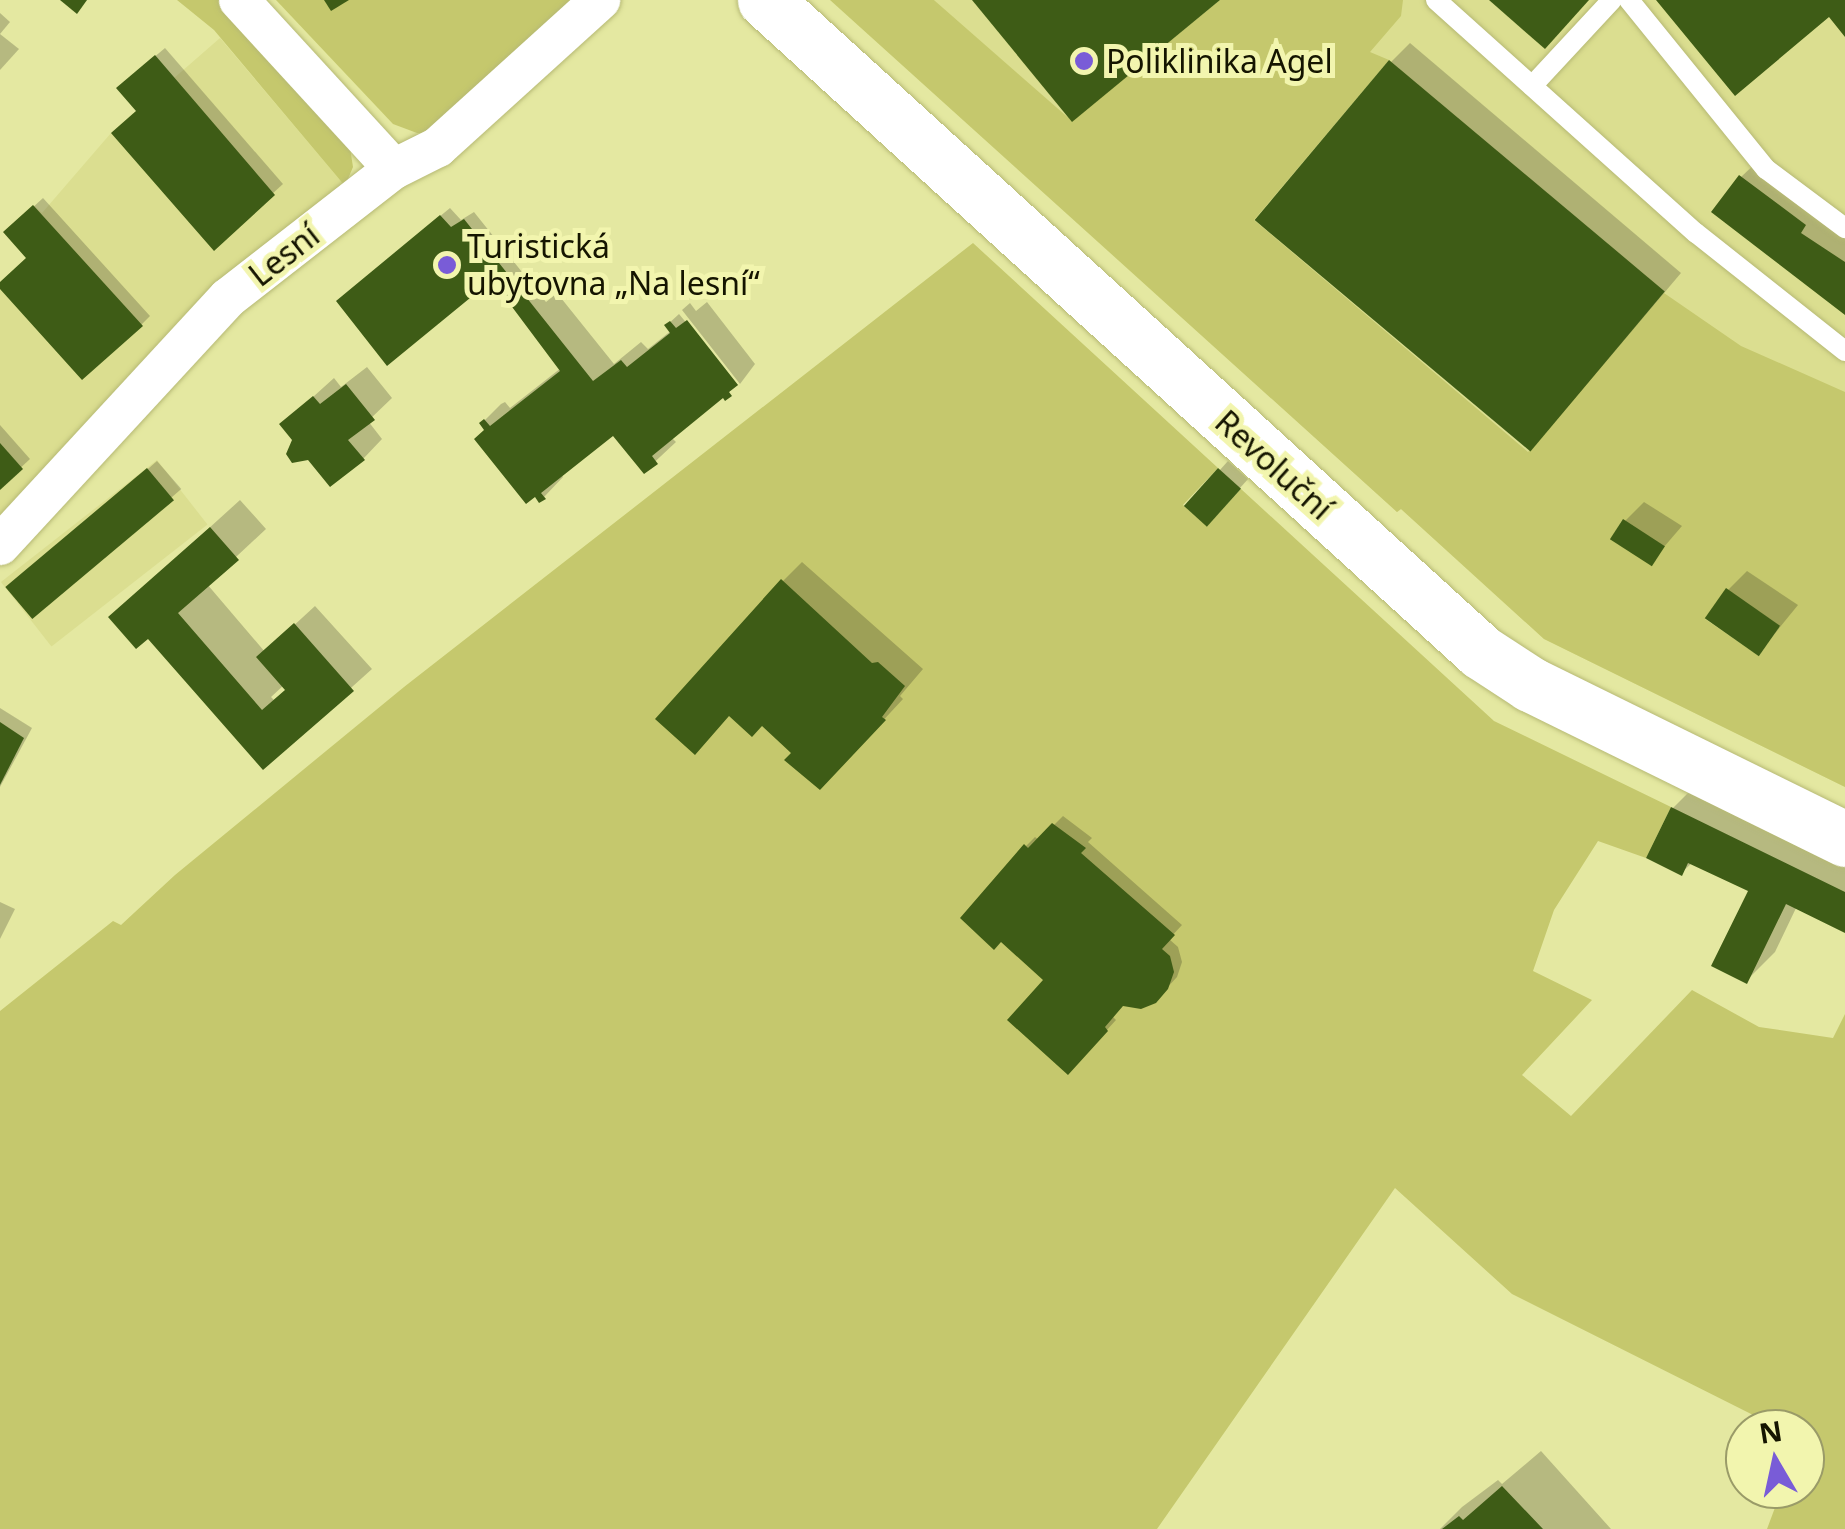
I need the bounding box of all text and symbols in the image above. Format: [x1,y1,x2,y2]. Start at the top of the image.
place label: Poliklinika Agel [1106,42,1333,80]
marker: Poliklinika Agel [1071,48,1097,74]
street label: Lesní [241,216,327,294]
place label: Turistická ubytovna „Na lesní“ [467,228,760,303]
marker: Turistická ubytovna „Na lesní“ [436,254,458,276]
street label: Revoluční [1208,402,1340,528]
north arrow [1725,1409,1825,1509]
text: N [1756,1411,1785,1452]

